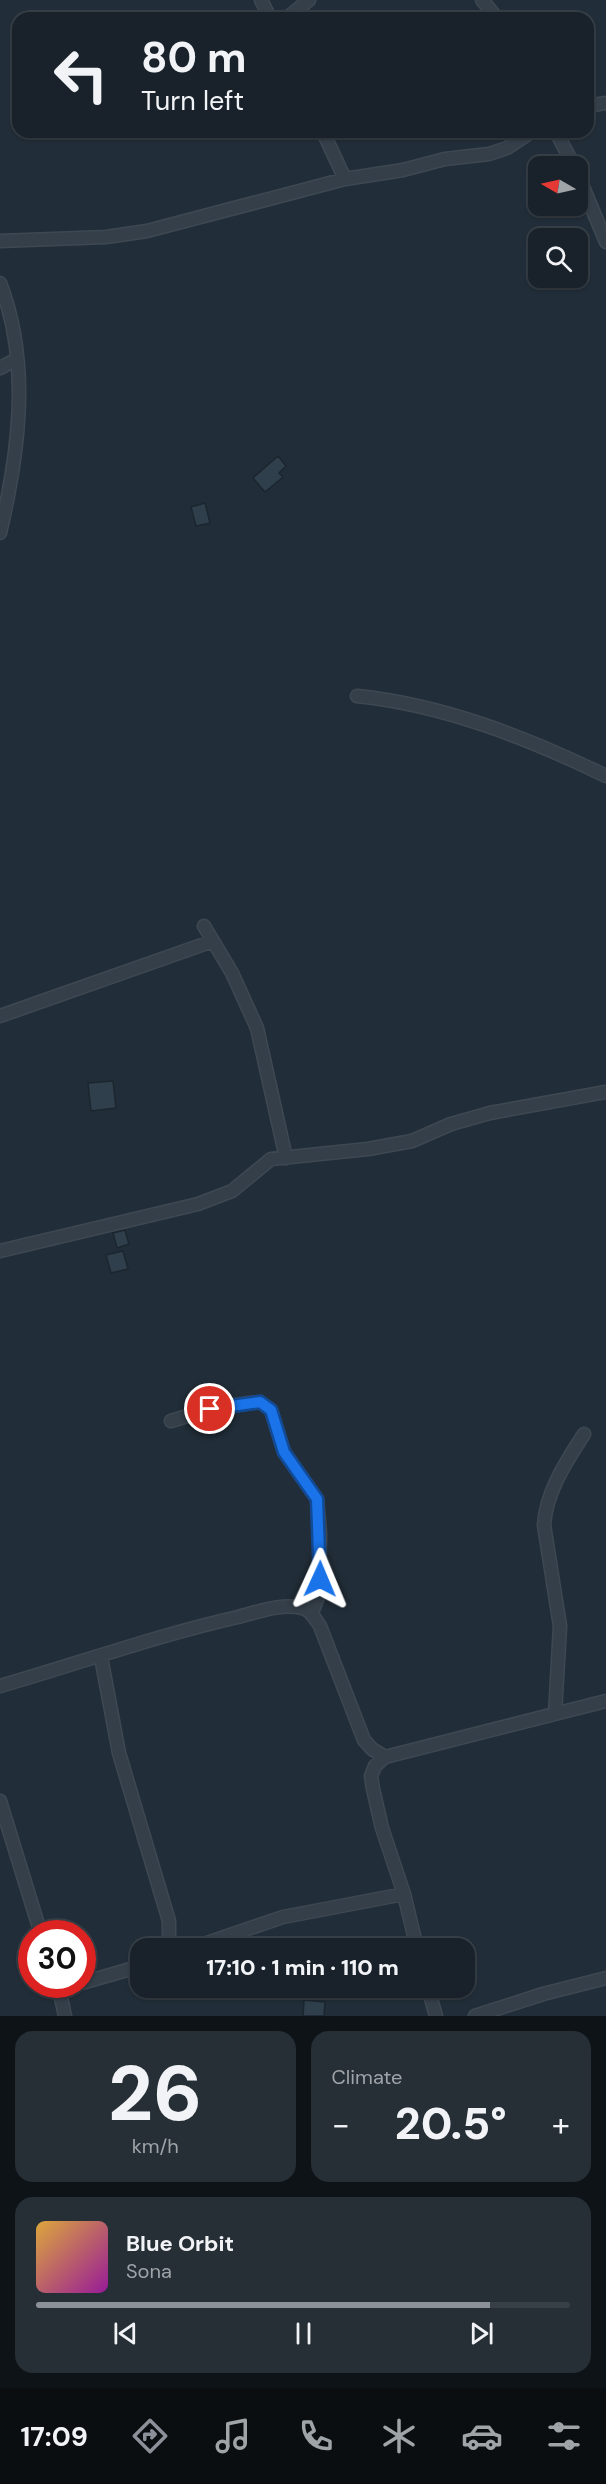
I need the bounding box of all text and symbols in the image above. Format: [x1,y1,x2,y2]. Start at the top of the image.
text: 80 m [141,30,247,85]
icon: left [42,36,120,114]
text: Turn left [141,83,244,118]
north arrow [528,156,588,216]
map controls [528,156,588,288]
button: search [528,228,588,288]
pin [184,1383,235,1434]
icon: arrive [193,1392,226,1425]
position arrow [288,1547,352,1611]
speed limit sign: 30 [18,1920,96,1998]
text: 17:10 · 1 min · 110 m [206,1953,399,1982]
text: 26 [108,2043,202,2144]
text: Climate [332,2064,402,2090]
text: 20.5° [395,2094,507,2153]
text: − [332,2103,350,2146]
text: + [552,2103,570,2146]
text: km/h [132,2133,179,2159]
text: Blue Orbit [126,2229,234,2258]
text: Sona [126,2258,172,2284]
icon: previous [109,2317,142,2350]
icon: pause [287,2317,320,2350]
icon: next [465,2317,498,2350]
icon: directions [129,2415,171,2457]
icon: music [212,2415,254,2457]
icon: phone [295,2415,337,2457]
icon: climate [378,2415,420,2457]
icon: car [461,2415,503,2457]
icon: filters [543,2415,585,2457]
text: 17:09 [20,2419,88,2454]

